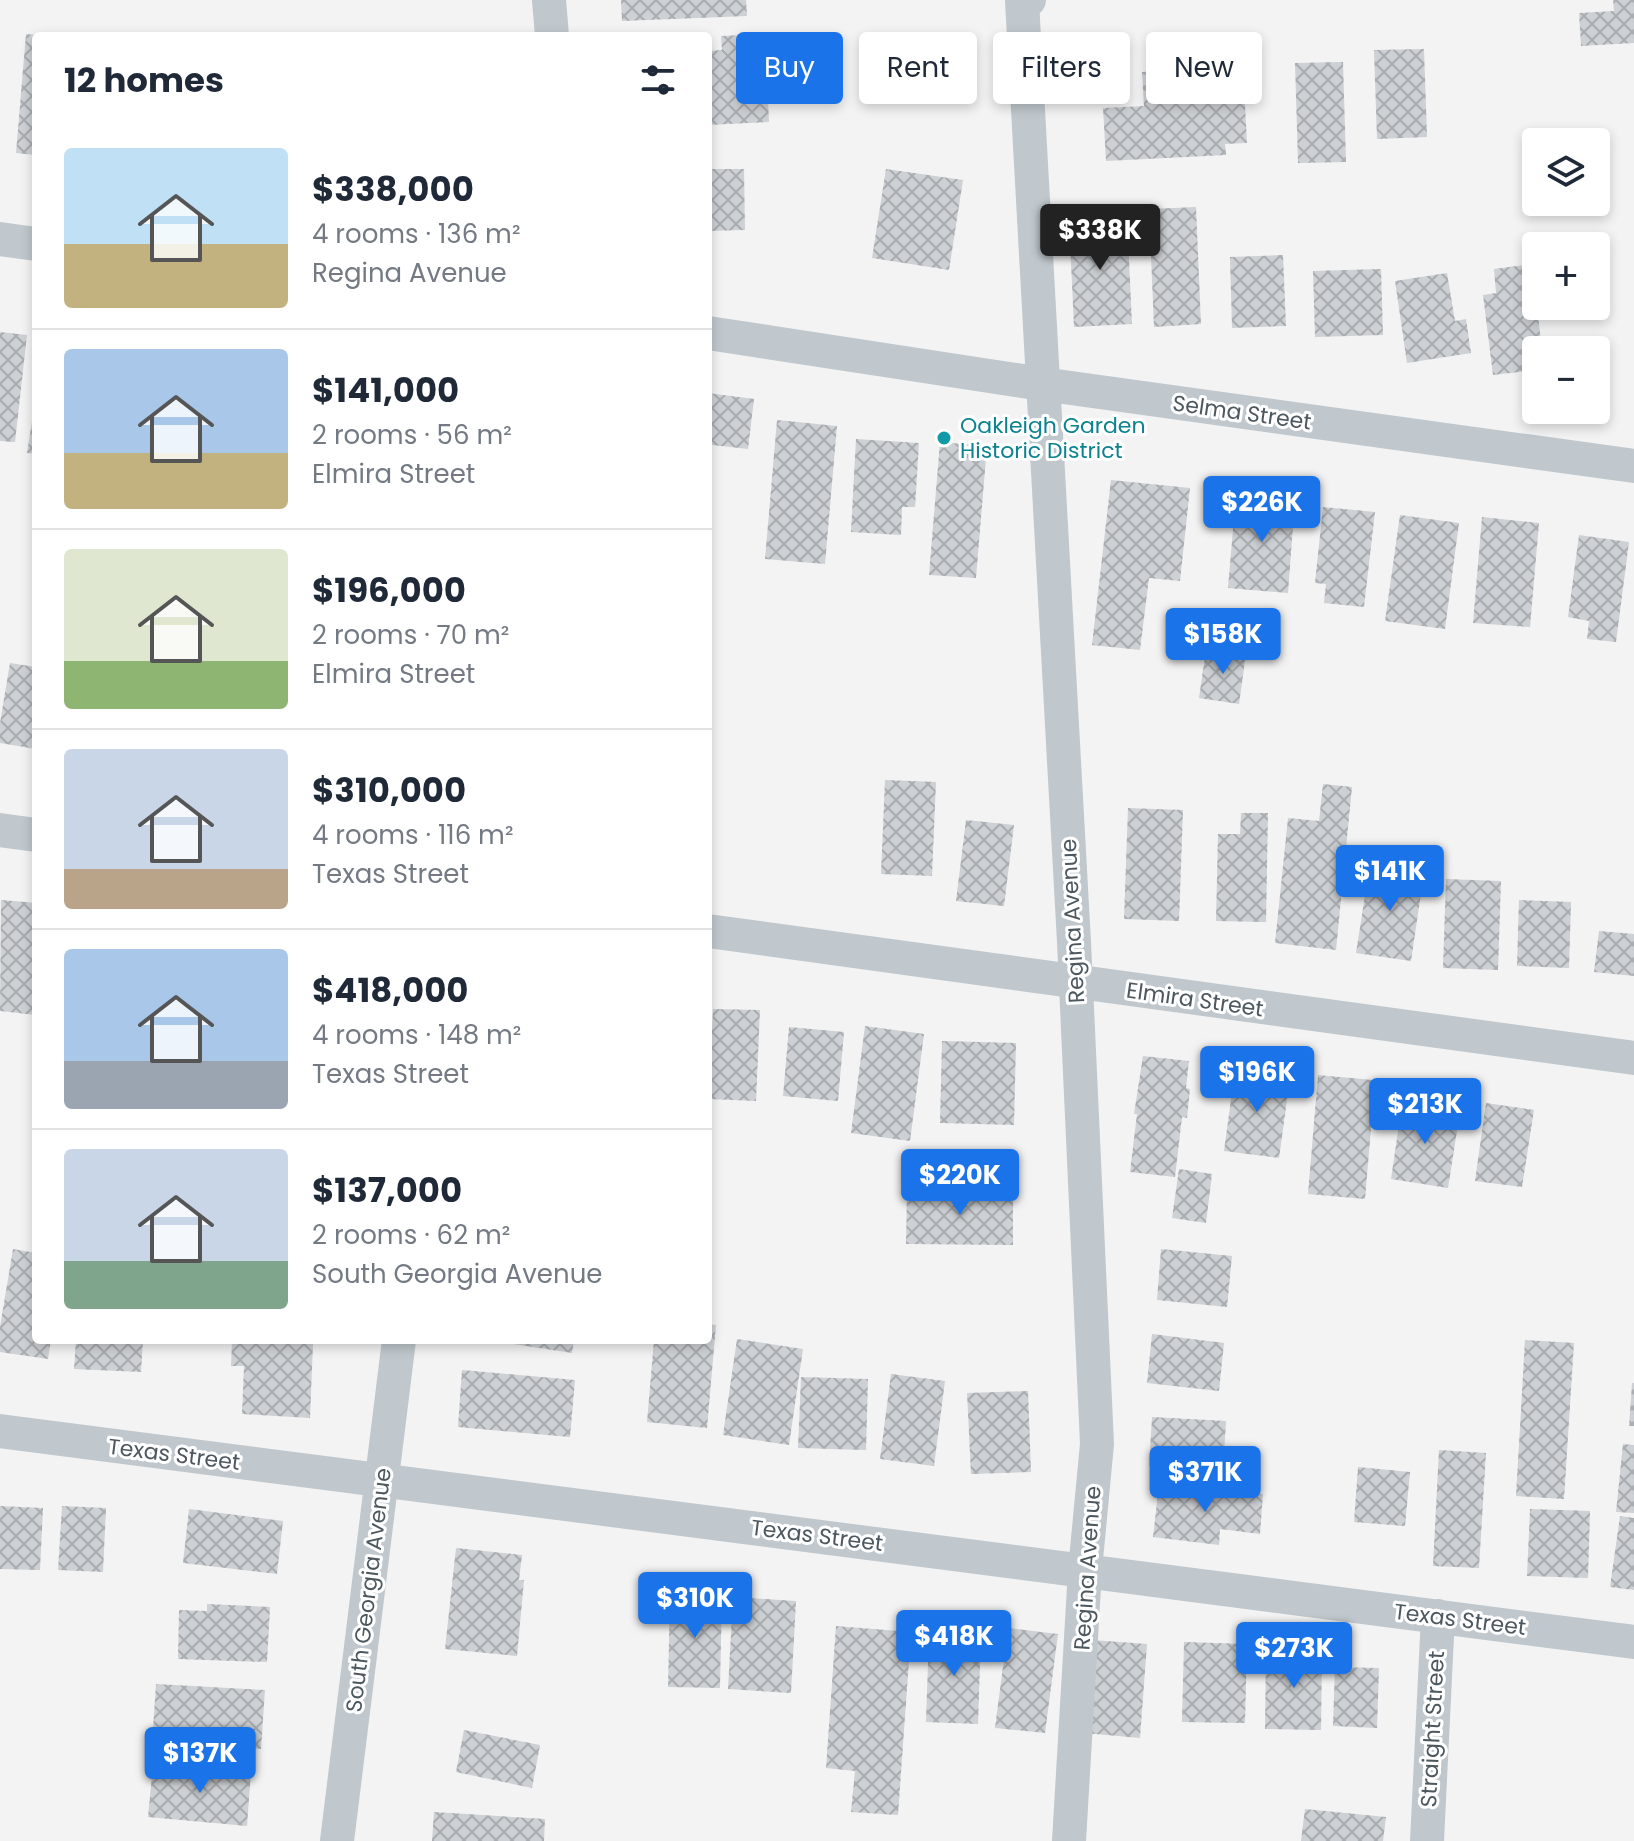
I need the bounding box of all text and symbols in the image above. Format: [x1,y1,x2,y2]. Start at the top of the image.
chip: Buy [736,32,843,104]
chip: Rent [859,32,977,104]
chip: Filters [993,32,1130,104]
chip: New [1146,32,1262,104]
text: 12 homes [64,56,224,104]
icon: filters [636,58,680,102]
map controls [1522,128,1610,424]
button: layers [1522,128,1610,216]
text: $338,000 [312,165,474,213]
icon: home [128,180,224,276]
pin: $338K [1044,204,1156,272]
text: $338K [1058,212,1142,248]
text: 4 rooms · 136 m² [312,216,520,252]
button: + [1522,232,1610,320]
text: Regina Avenue [312,255,507,291]
button: − [1522,336,1610,424]
text: $141,000 [312,366,459,414]
icon: home [128,381,224,477]
street label: Selma Street [1171,387,1313,438]
place label: Oakleigh Garden Historic District [960,410,1146,466]
text: 2 rooms · 56 m² [312,417,512,453]
marker: Oakleigh Garden Historic District [935,429,953,447]
text: Elmira Street [312,456,475,492]
pin: $226K [1206,476,1318,544]
text: $226K [1221,484,1303,520]
text: $196,000 [312,566,466,614]
icon: home [128,581,224,677]
pin: $158K [1167,608,1279,676]
text: $158K [1184,616,1262,652]
text: 2 rooms · 70 m² [312,617,509,653]
text: Elmira Street [312,656,475,692]
text: $310,000 [312,766,466,814]
icon: home [128,781,224,877]
text: 4 rooms · 116 m² [312,817,513,853]
street label: Regina Avenue [1053,838,1092,1004]
pin: $141K [1334,845,1446,913]
text: $141K [1354,853,1426,889]
text: Texas Street [312,856,469,892]
text: $418,000 [312,966,468,1014]
street label: Elmira Street [1124,975,1265,1024]
icon: home [128,981,224,1077]
text: 4 rooms · 148 m² [312,1017,521,1053]
pin: $196K [1201,1046,1313,1114]
text: $196K [1218,1054,1296,1090]
text: Texas Street [312,1056,469,1092]
pin: $213K [1369,1078,1481,1146]
text: $213K [1387,1086,1463,1122]
pin: $220K [904,1149,1016,1217]
text: $220K [919,1157,1001,1193]
text: $137,000 [312,1166,462,1214]
icon: home [128,1181,224,1277]
text: 2 rooms · 62 m² [312,1217,510,1253]
text: South Georgia Avenue [312,1256,602,1292]
street label: Texas Street [106,1431,242,1478]
pin: $371K [1149,1446,1261,1514]
text: $371K [1168,1454,1242,1490]
street label: South Georgia Avenue [338,1466,399,1714]
street label: Regina Avenue [1066,1485,1109,1651]
street label: Texas Street [749,1512,885,1559]
pin: $310K [639,1572,751,1640]
text: $310K [656,1580,734,1616]
street label: Texas Street [1392,1596,1528,1643]
pin: $418K [898,1610,1010,1678]
text: $418K [914,1618,994,1654]
pin: $273K [1238,1622,1350,1690]
text: $273K [1254,1630,1334,1666]
street label: Straight Street [1413,1650,1452,1808]
pin: $137K [144,1727,256,1795]
text: $137K [163,1735,237,1771]

